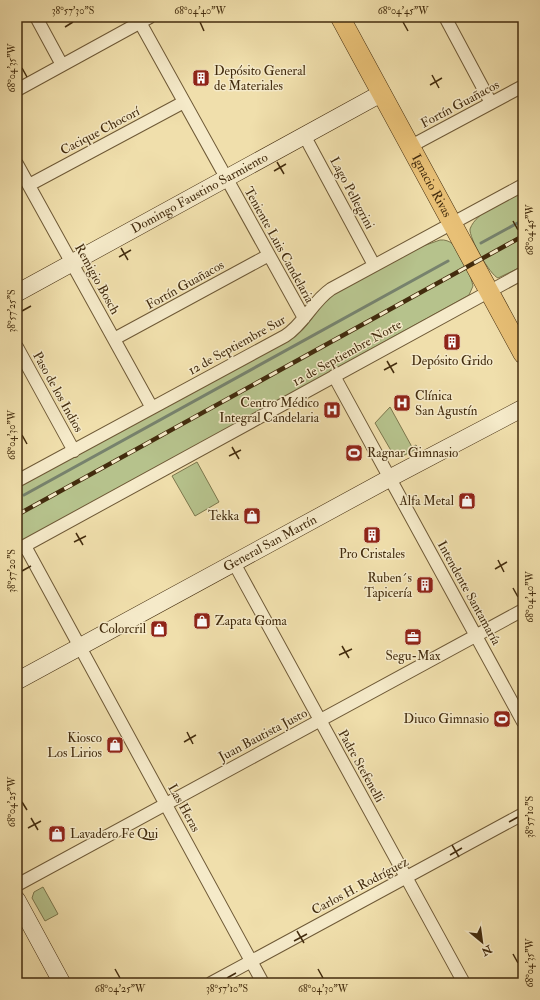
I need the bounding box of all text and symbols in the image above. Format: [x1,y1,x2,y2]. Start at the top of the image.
text: 38°57'30"S [52,5,94,17]
text: 68°04'40"W [174,5,227,17]
text: 68°04'45"W [378,5,429,17]
text: 68°04'35"W [6,43,18,93]
place label: Depósito General de Materiales [214,63,307,94]
building icon: Depósito General de Materiales [191,68,211,88]
street label: Fortín Guañacos [418,76,503,131]
street label: Cacique Chocorí [58,103,144,159]
street label: Domingo Faustino Sarmiento [128,149,271,237]
street label: Ignacio Rivas [408,151,455,221]
street label: Lago Pellegrini [326,154,378,232]
street label: Teniente Luis Candelaria [240,184,318,306]
text: 68°04'45"W [524,204,536,255]
street label: Remigio Bosch [71,241,123,317]
street label: Fortín Guañacos [143,257,227,313]
text: 38°57'25"S [6,290,18,332]
street label: 12 de Septiembre Sur [185,312,289,379]
street label: 12 de Septiembre Norte [290,316,405,391]
building icon: Depósito Grido [442,332,462,352]
street label: Paso de los Indios [29,349,87,436]
place label: Depósito Grido [411,353,493,370]
place label: Clínica San Agustín [415,388,478,419]
hospital icon: Clínica San Agustín [392,393,412,413]
place label: Centro Médico Integral Candelaria [219,395,320,426]
hospital icon: Centro Médico Integral Candelaria [322,400,342,420]
text: 68°04'30"W [6,409,18,460]
sports icon: Ragnar Gimnasio [344,443,364,463]
place label: Ragnar Gimnasio [367,445,458,461]
shop icon: Alfa Metal [457,491,477,511]
place label: Alfa Metal [398,493,455,509]
shop icon: Tekka [242,506,262,526]
place label: Tekka [208,508,240,524]
street label: General San Martín [220,511,320,575]
building icon: Pro Cristales [362,525,382,545]
street label: Intendente Santamaría [434,538,505,649]
place label: Pro Cristales [339,546,406,562]
text: 38°57'20"S [6,549,18,593]
place label: Ruben´s Tapicería [364,570,413,602]
text: 68°04'40"W [524,570,536,623]
building icon: Ruben´s Tapicería [415,575,435,595]
shop icon: Zapata Goma [192,611,212,631]
place label: Zapata Goma [215,613,288,630]
shop icon: Colorcril [149,619,169,639]
place label: Colorcril [99,621,147,637]
office icon: Segu-Max [403,627,423,647]
place label: Segu-Max [385,648,441,664]
street label: Juan Bautista Justo [215,705,310,766]
sports icon: Diuco Gimnasio [492,709,512,729]
place label: Diuco Gimnasio [403,711,489,727]
street label: Padre Stefenelli [334,727,388,806]
place label: Kiosco Los Lirios [47,730,103,761]
shop icon: Kiosco Los Lirios [105,735,125,755]
text: 68°04'25"W [6,776,18,827]
street label: Las Heras [164,781,204,835]
text: 38°57'10"S [524,796,536,838]
shop icon: Lavadero Fe Qui [47,824,67,844]
place label: Lavadero Fe Qui [70,826,159,842]
street label: Carlos H. Rodríguez [309,853,412,918]
north arrow [462,922,502,962]
text: 68°04'35"W [524,938,536,988]
text: N [478,942,495,959]
text: 68°04'25"W [95,983,146,995]
text: 38°57'10"S [206,983,248,995]
text: 68°04'30"W [298,983,349,995]

